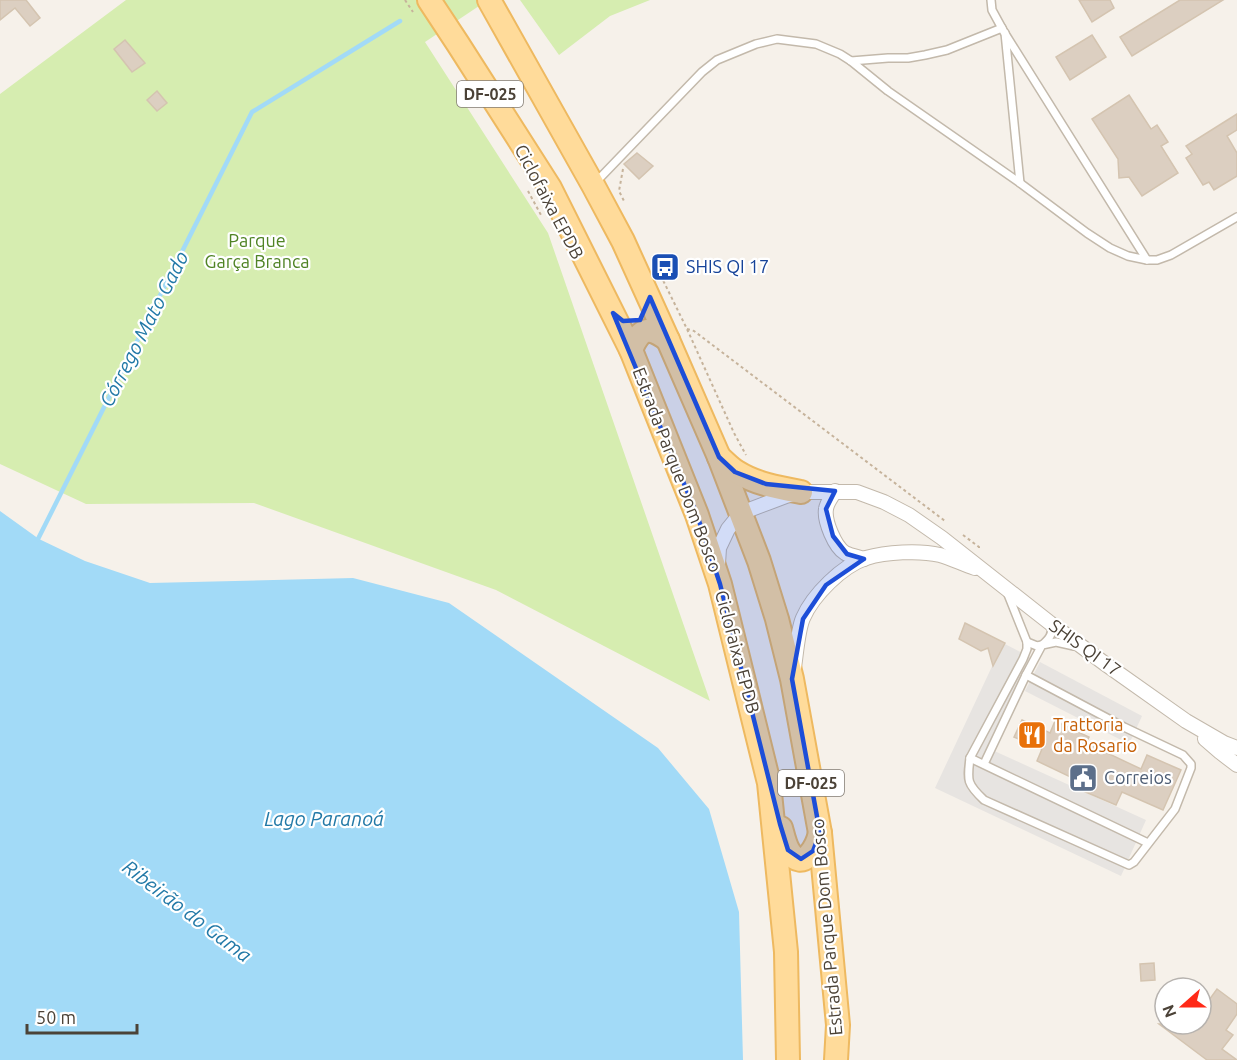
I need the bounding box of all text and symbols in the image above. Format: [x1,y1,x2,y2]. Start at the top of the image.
road number: DF-025 [457,81,523,107]
street label: Ciclofaixa EPDB [511,141,589,262]
park label: Parque Garça Branca [204,230,310,271]
water label: Córrego Mato Gado [94,247,193,410]
bus stop icon: SHIS QI 17 [649,251,681,283]
place label: SHIS QI 17 [686,256,769,277]
street label: Estrada Parque Dom Bosco [630,364,726,575]
street label: Ciclofaixa EPDB [712,588,764,716]
street label: SHIS QI 17 [1045,615,1125,681]
place label: Trattoria da Rosario [1053,714,1137,755]
restaurant icon: Trattoria da Rosario [1016,719,1048,751]
public building icon: Correios [1067,762,1099,794]
place label: Correios [1104,767,1172,787]
road number: DF-025 [778,770,844,796]
water label: Lago Paranoá [264,807,384,830]
street label: Estrada Parque Dom Bosco [807,818,845,1037]
water label: Ribeirão do Gama [118,855,256,967]
north arrow [1153,976,1213,1036]
scale bar [27,997,136,1035]
text: N [1158,1003,1180,1020]
text: 50 m [36,1007,76,1027]

